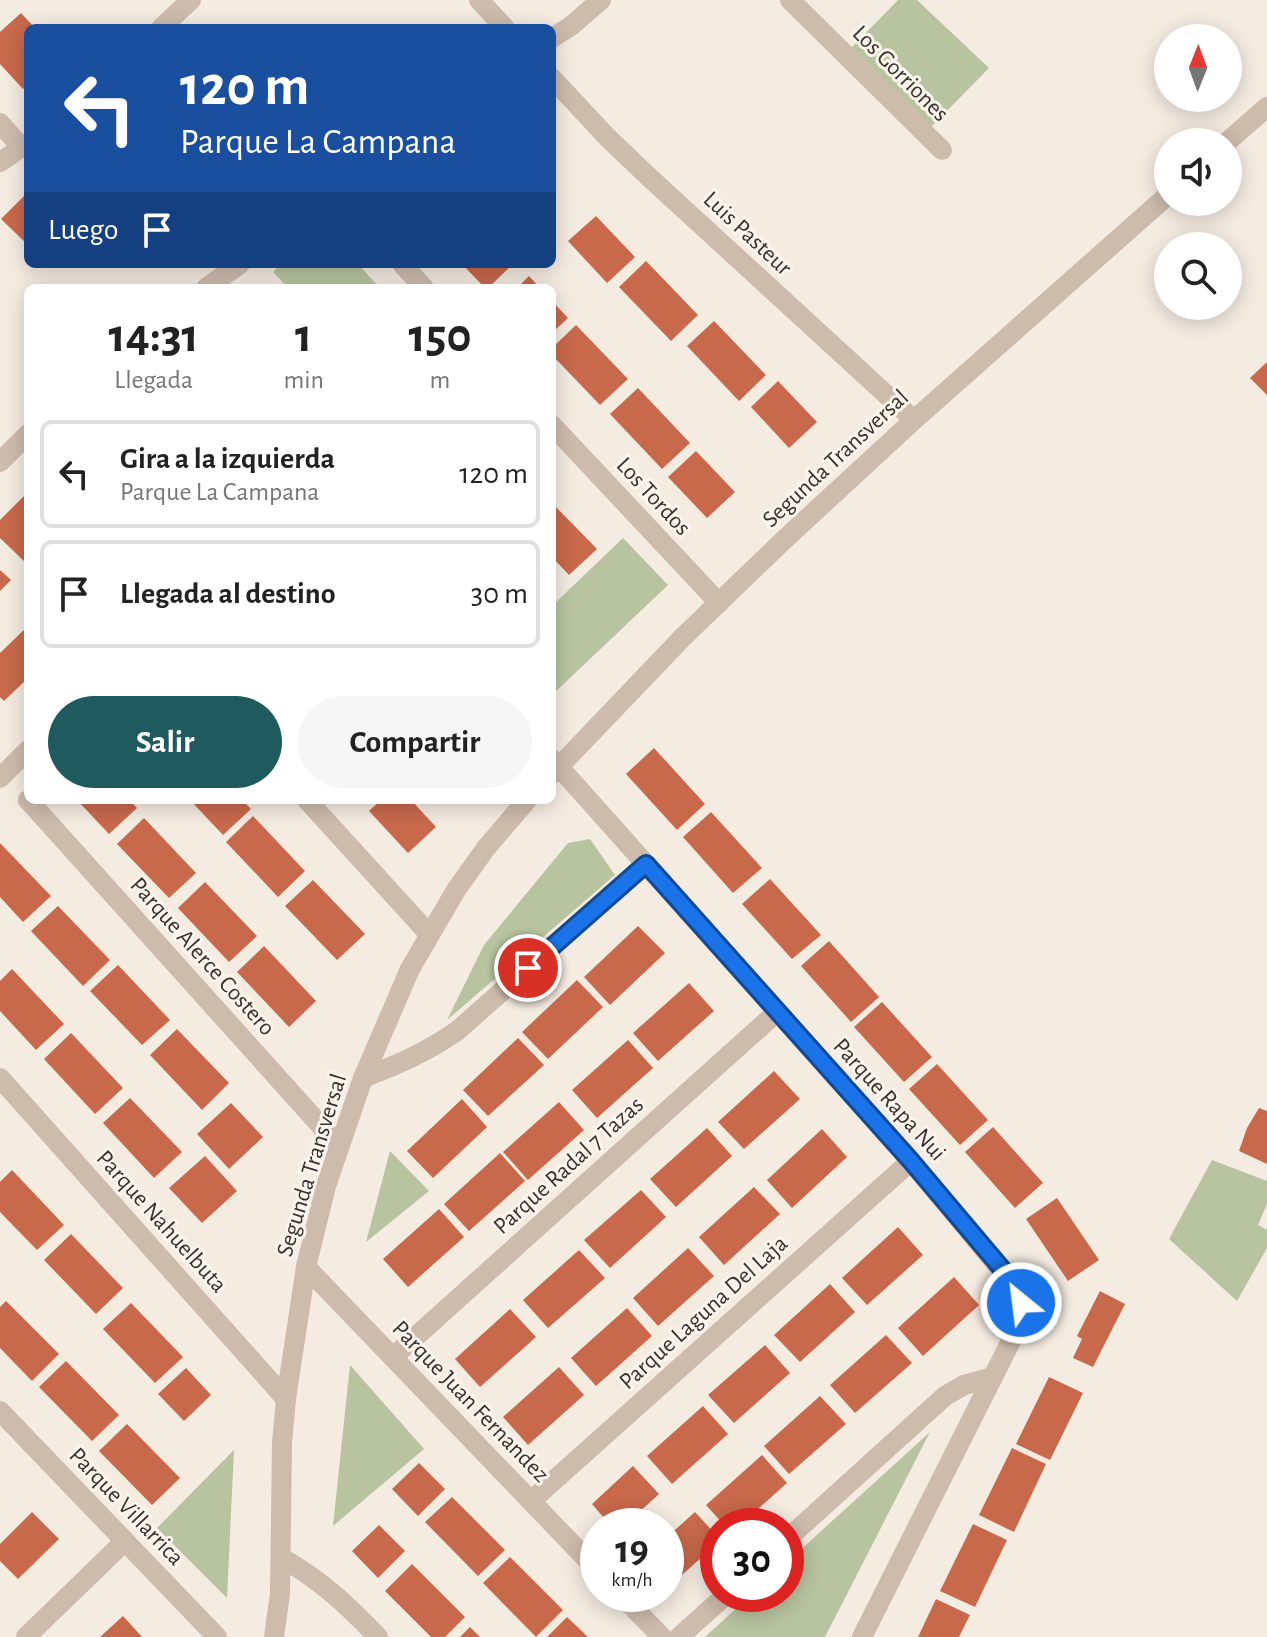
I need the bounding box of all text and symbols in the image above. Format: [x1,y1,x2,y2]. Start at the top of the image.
street label: Los Gorriones [848,21,953,126]
north arrow [1154,24,1242,112]
map controls [1154,24,1242,320]
icon: left [48,56,152,160]
text: 120 m [180,59,309,115]
text: Parque La Campana [180,124,456,160]
button: sound [1154,128,1242,216]
street label: Luis Pasteur [699,187,796,280]
icon: arrive [135,208,179,252]
text: Luego [48,215,119,245]
button: search [1154,232,1242,320]
text: 14:31 [109,313,199,361]
text: 1 [295,313,312,361]
text: 150 [408,313,471,361]
text: Llegada [114,367,193,393]
text: min [283,367,324,393]
text: m [430,367,450,393]
street label: Segunda Transversal [758,385,913,532]
text: Gira a la izquierda [120,444,335,474]
icon: left [52,452,96,496]
street label: Los Tordos [611,453,695,540]
text: 120 m [459,459,528,489]
text: Parque La Campana [120,479,319,505]
icon: arrive [52,572,96,616]
text: Llegada al destino [120,579,336,609]
text: 30 m [471,579,528,609]
button: Salir [48,696,282,788]
button: Compartir [298,696,532,788]
street label: Parque Alerce Costero [125,873,279,1040]
pin [494,934,562,1002]
icon: arrive [506,946,550,990]
street label: Parque Rapa Nui [828,1034,950,1165]
street label: Segunda Transversal [273,1071,351,1259]
street label: Parque Radal 7 Tazas [489,1092,648,1239]
street label: Parque Nahuelbuta [91,1146,231,1297]
street label: Parque Laguna Del Laja [615,1231,792,1394]
position arrow [979,1261,1063,1345]
street label: Parque Juan Fernandez [387,1316,553,1487]
street label: Parque Villarrica [64,1443,188,1570]
speed limit sign: 30 [700,1508,804,1612]
text: 19 [615,1530,649,1570]
text: km/h [611,1570,653,1590]

